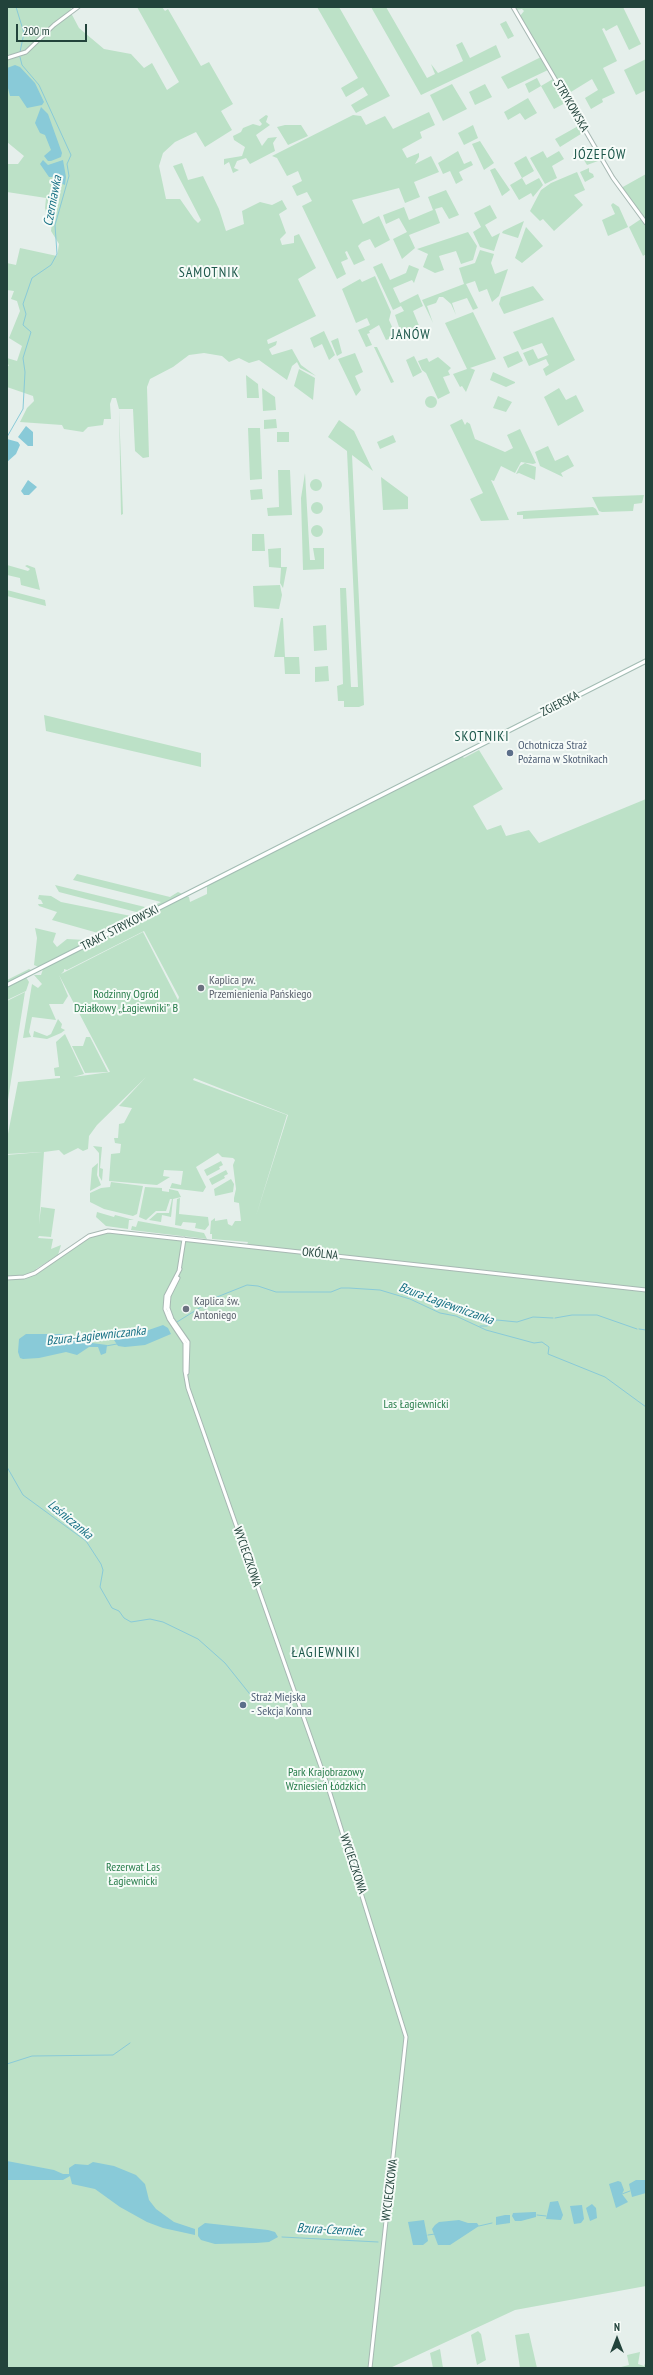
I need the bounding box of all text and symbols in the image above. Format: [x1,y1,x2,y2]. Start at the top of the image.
scale bar [18,16,89,42]
text: 200 m [23,23,50,38]
street label: STRYKOWSKA [550,77,592,135]
district label: JÓZEFÓW [574,147,626,163]
water label: Czerniawka [40,175,66,227]
district label: SAMOTNIK [179,265,239,281]
district label: JANÓW [391,327,431,343]
street label: ZGIERSKA [538,688,582,720]
district label: SKOTNIKI [455,729,509,745]
place label: Ochotnicza Straż Pożarna w Skotnikach [518,739,608,767]
marker: Ochotnicza Straż Pożarna w Skotnikach [505,748,515,758]
street label: TRAKT STRYKOWSKI [79,902,161,954]
place label: Kaplica pw. Przemienienia Pańskiego [209,974,312,1002]
marker: Kaplica pw. Przemienienia Pańskiego [196,983,206,993]
park label: Rodzinny Ogród Działkowy „Łagiewniki” B [74,988,178,1016]
street label: OKÓLNA [301,1245,339,1263]
water label: Bzura-Łagiewniczanka [397,1280,495,1328]
place label: Kaplica św. Antoniego [194,1295,239,1323]
marker: Kaplica św. Antoniego [181,1304,191,1314]
water label: Bzura-Łagiewniczanka [46,1323,146,1349]
park label: Las Łagiewnicki [384,1398,448,1412]
water label: Leśniczanka [44,1497,96,1543]
street label: WYCIECZKOWA [230,1525,264,1589]
district label: ŁAGIEWNIKI [292,1645,360,1661]
place label: Straż Miejska - Sekcja Konna [251,1691,312,1719]
marker: Straż Miejska - Sekcja Konna [238,1700,248,1710]
park label: Park Krajobrazowy Wzniesień Łódzkich [286,1766,366,1794]
street label: WYCIECZKOWA [337,1832,369,1896]
park label: Rezerwat Las Łagiewnicki [106,1861,160,1889]
street label: WYCIECZKOWA [379,2158,401,2222]
water label: Bzura-Czerniec [296,2220,364,2240]
north arrow [597,2319,637,2359]
text: N [614,2320,620,2334]

